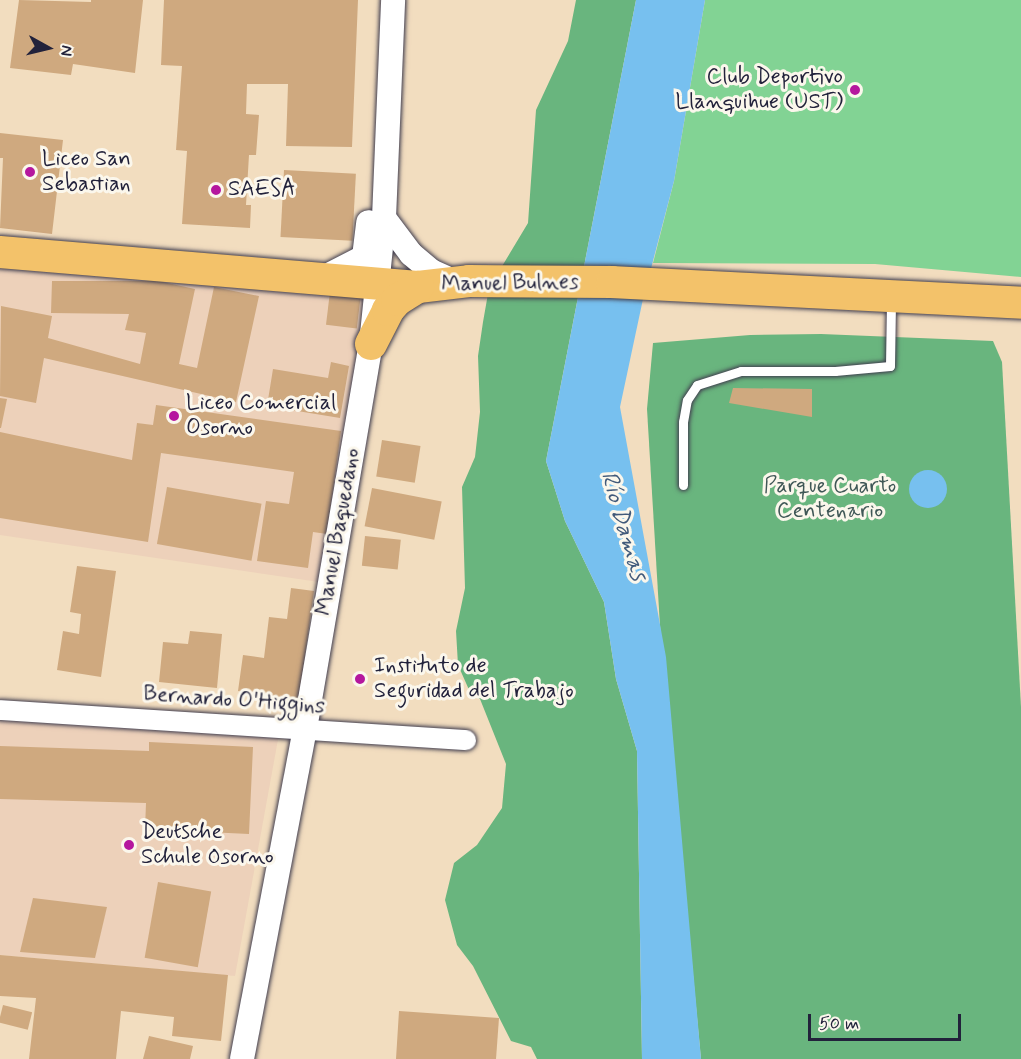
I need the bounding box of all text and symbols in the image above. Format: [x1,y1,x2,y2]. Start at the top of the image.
north arrow [18,18,78,78]
text: N [55,44,77,57]
place label: Club Deportivo Llanquihue (UST) [675,64,843,116]
marker: Club Deportivo Llanquihue (UST) [848,83,862,97]
place label: Liceo San Sebastian [42,146,131,198]
marker: Liceo San Sebastian [23,165,37,179]
place label: SAESA [228,177,296,203]
marker: SAESA [209,183,223,197]
street label: Manuel Bulnes [441,270,579,298]
place label: Liceo Comercial Osorno [186,390,336,442]
marker: Liceo Comercial Osorno [167,409,181,423]
street label: Manuel Baquedano [311,446,367,618]
water label: Río Damas [594,469,652,583]
park label: Parque Cuarto Centenario [764,473,896,524]
place label: Instituto de Seguridad del Trabajo [374,653,569,704]
marker: Instituto de Seguridad del Trabajo [351,670,369,688]
street label: Bernardo O'Higgins [142,681,326,721]
place label: Deutsche Schule Osorno [141,819,274,870]
marker: Deutsche Schule Osorno [122,838,136,852]
scale bar [811,1002,964,1040]
text: 50 m [819,1012,859,1036]

